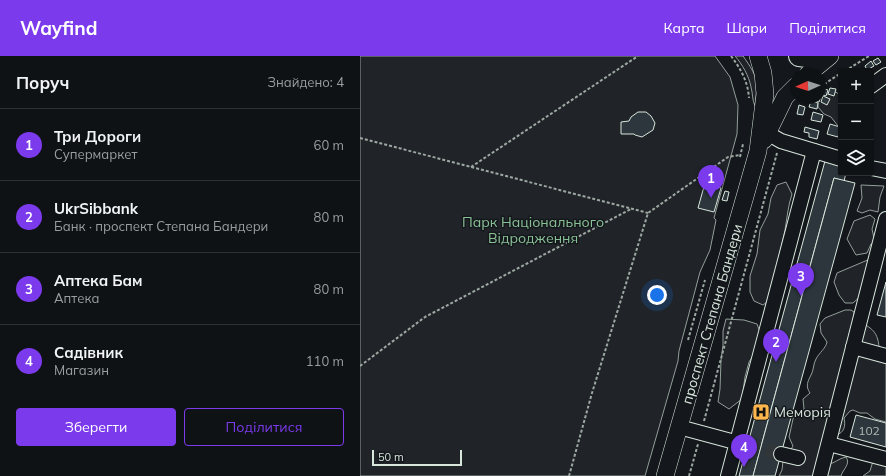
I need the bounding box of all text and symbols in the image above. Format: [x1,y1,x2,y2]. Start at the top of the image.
text: Wayfind [20,16,97,40]
text: Карта [663,19,705,37]
text: Шари [727,19,767,37]
text: Поділитися [789,19,866,37]
north arrow [790,68,826,104]
map controls [838,68,874,176]
button: + [838,68,874,104]
text: Поруч [16,72,69,93]
text: Знайдено: 4 [267,74,344,90]
button: − [838,104,874,140]
text: Три Дороги [54,127,141,146]
text: 1 [25,137,33,153]
text: 60 m [314,137,344,153]
button: layers [838,140,874,176]
text: Супермаркет [54,146,137,162]
pin: 1 [698,165,724,198]
text: UkrSibbank [54,199,138,218]
text: 2 [25,209,33,225]
text: 80 m [314,209,344,225]
park label: Парк Національного Відродження [462,213,604,247]
text: Банк · проспект Степана Бандери [54,218,268,234]
street label: проспект Степана Бандери [678,222,746,406]
pin: 3 [788,263,814,296]
text: Аптека Бам [54,271,143,290]
text: 3 [25,281,33,297]
text: 80 m [314,281,344,297]
your location [647,285,667,305]
text: Аптека [54,290,99,306]
pin: 2 [763,329,789,362]
text: Садівник [54,343,123,362]
text: 4 [25,353,33,369]
text: 110 m [306,353,344,369]
text: Магазин [54,362,109,378]
hospital icon: Меморія [751,402,771,422]
place label: Меморія [774,403,831,421]
button: Зберегти [16,408,176,446]
button: Поділитися [184,408,344,446]
house number: 102 [858,423,880,438]
pin: 4 [731,434,757,467]
scale bar [372,448,462,467]
text: 50 m [378,450,404,464]

